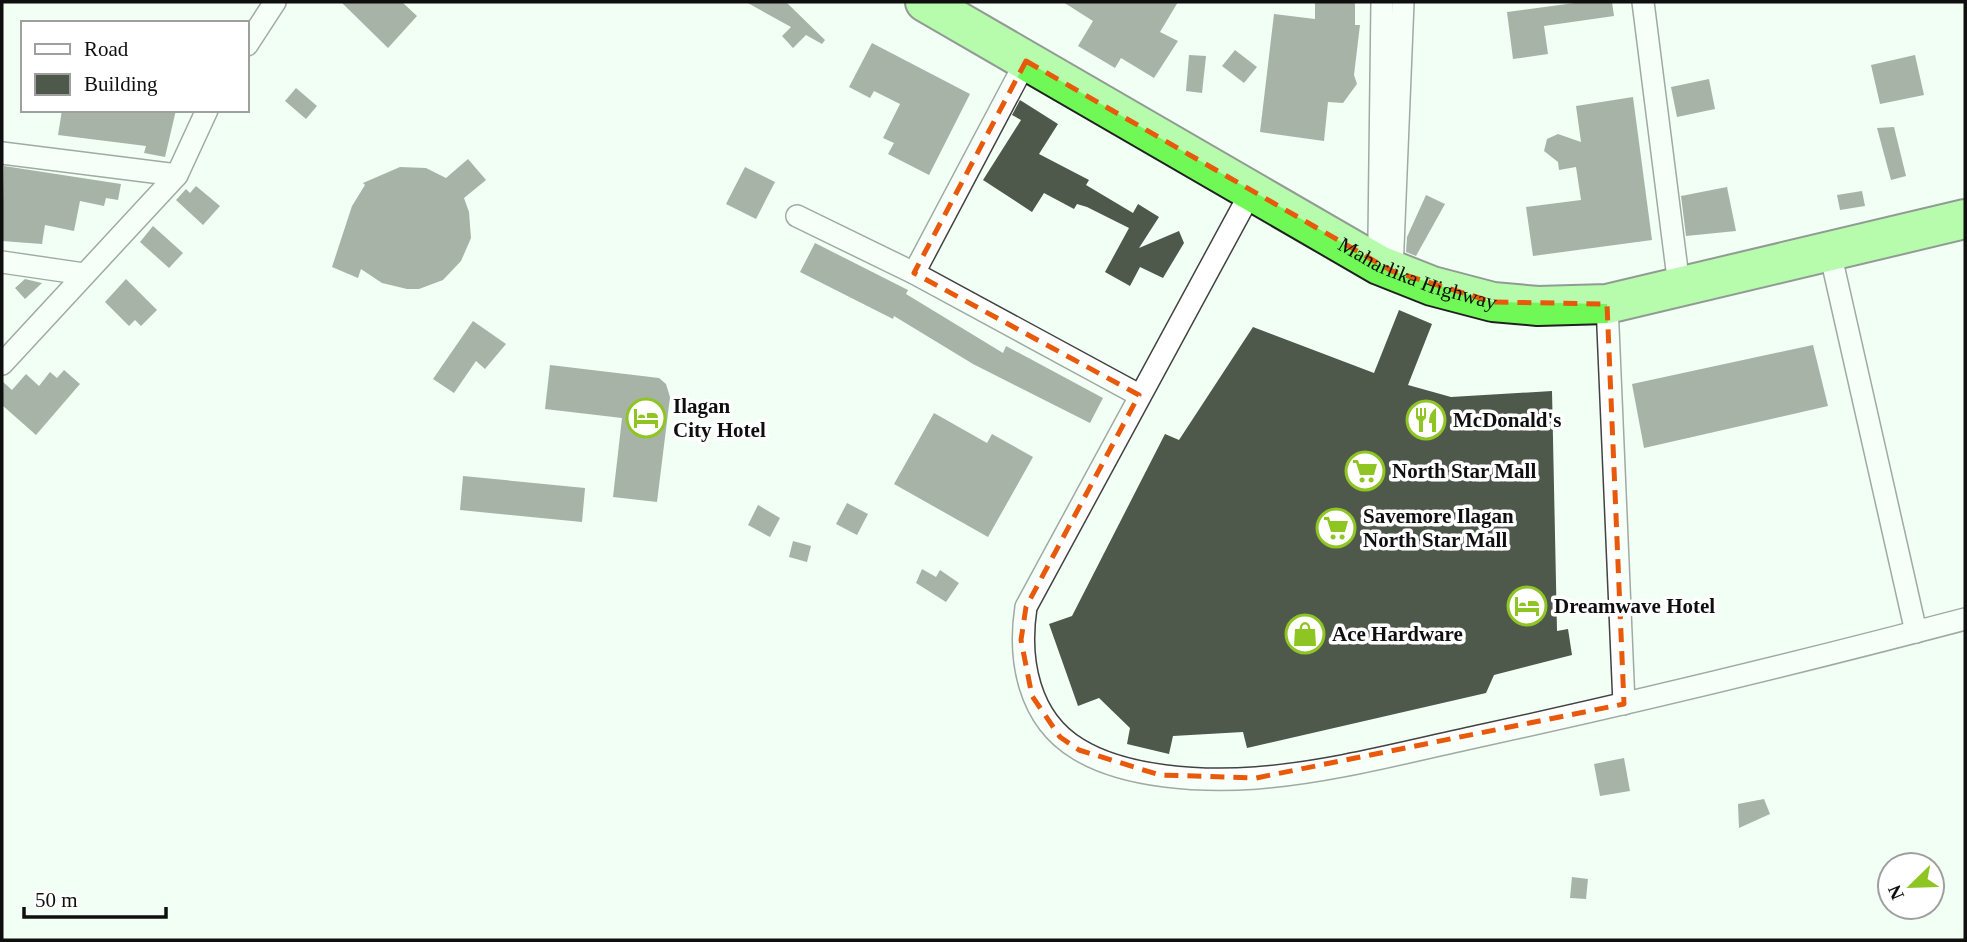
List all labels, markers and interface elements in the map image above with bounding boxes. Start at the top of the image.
legend [21,21,248,112]
text: Road [84,37,129,61]
text: Building [84,72,158,96]
street label: Maharlika Highway [1334,232,1500,315]
place label: Ilagan City Hotel [673,394,766,442]
hotel icon: Ilagan City Hotel [625,397,667,439]
restaurant icon: McDonald's [1405,399,1447,441]
place label: McDonald's [1453,408,1562,432]
supermarket icon: North Star Mall [1344,450,1386,492]
place label: North Star Mall [1392,459,1536,483]
place label: Savemore Ilagan North Star Mall [1363,504,1514,552]
supermarket icon: Savemore Ilagan North Star Mall [1315,507,1357,549]
hotel icon: Dreamwave Hotel [1506,585,1548,627]
place label: Dreamwave Hotel [1554,594,1715,618]
shop icon: Ace Hardware [1284,613,1326,655]
place label: Ace Hardware [1332,622,1463,646]
north arrow [1876,851,1946,921]
scale bar [24,876,166,920]
text: N [1883,882,1908,903]
text: 50 m [35,888,78,912]

